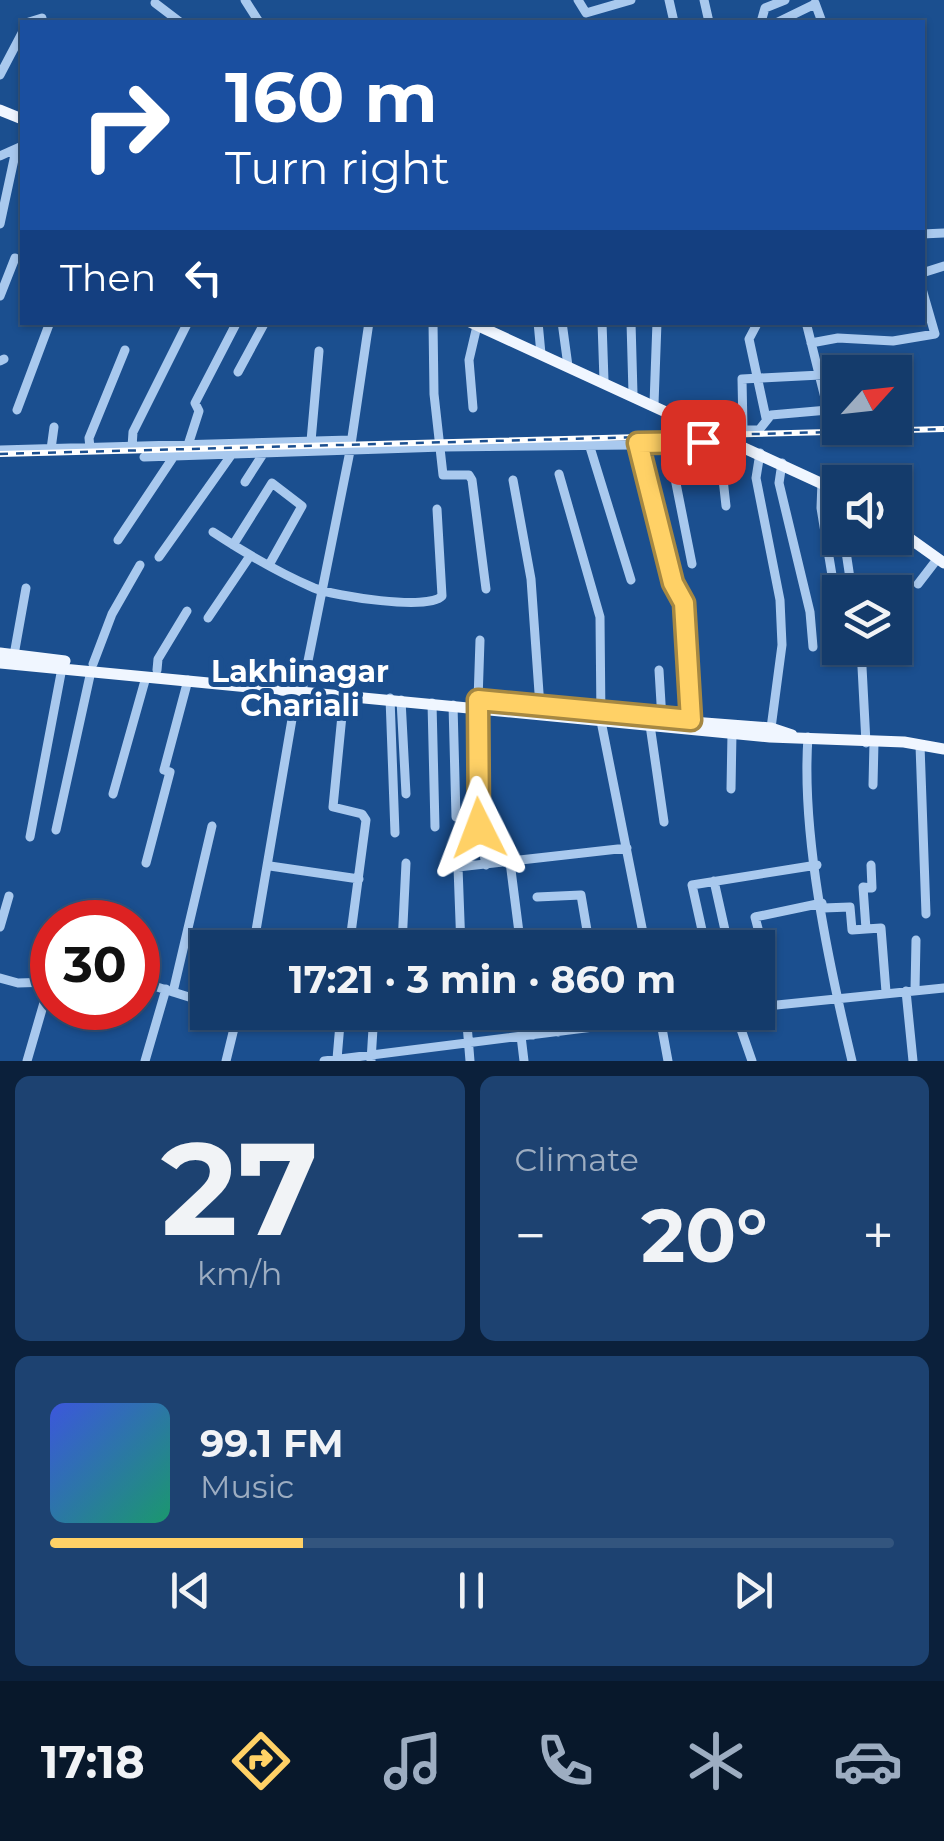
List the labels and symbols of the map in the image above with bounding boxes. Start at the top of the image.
north arrow [822,355,912,445]
pin [661,400,746,485]
district label: Lakhinagar Chariali [211,653,389,724]
position arrow [427,776,531,880]
speed limit sign: 30 [30,900,160,1030]

